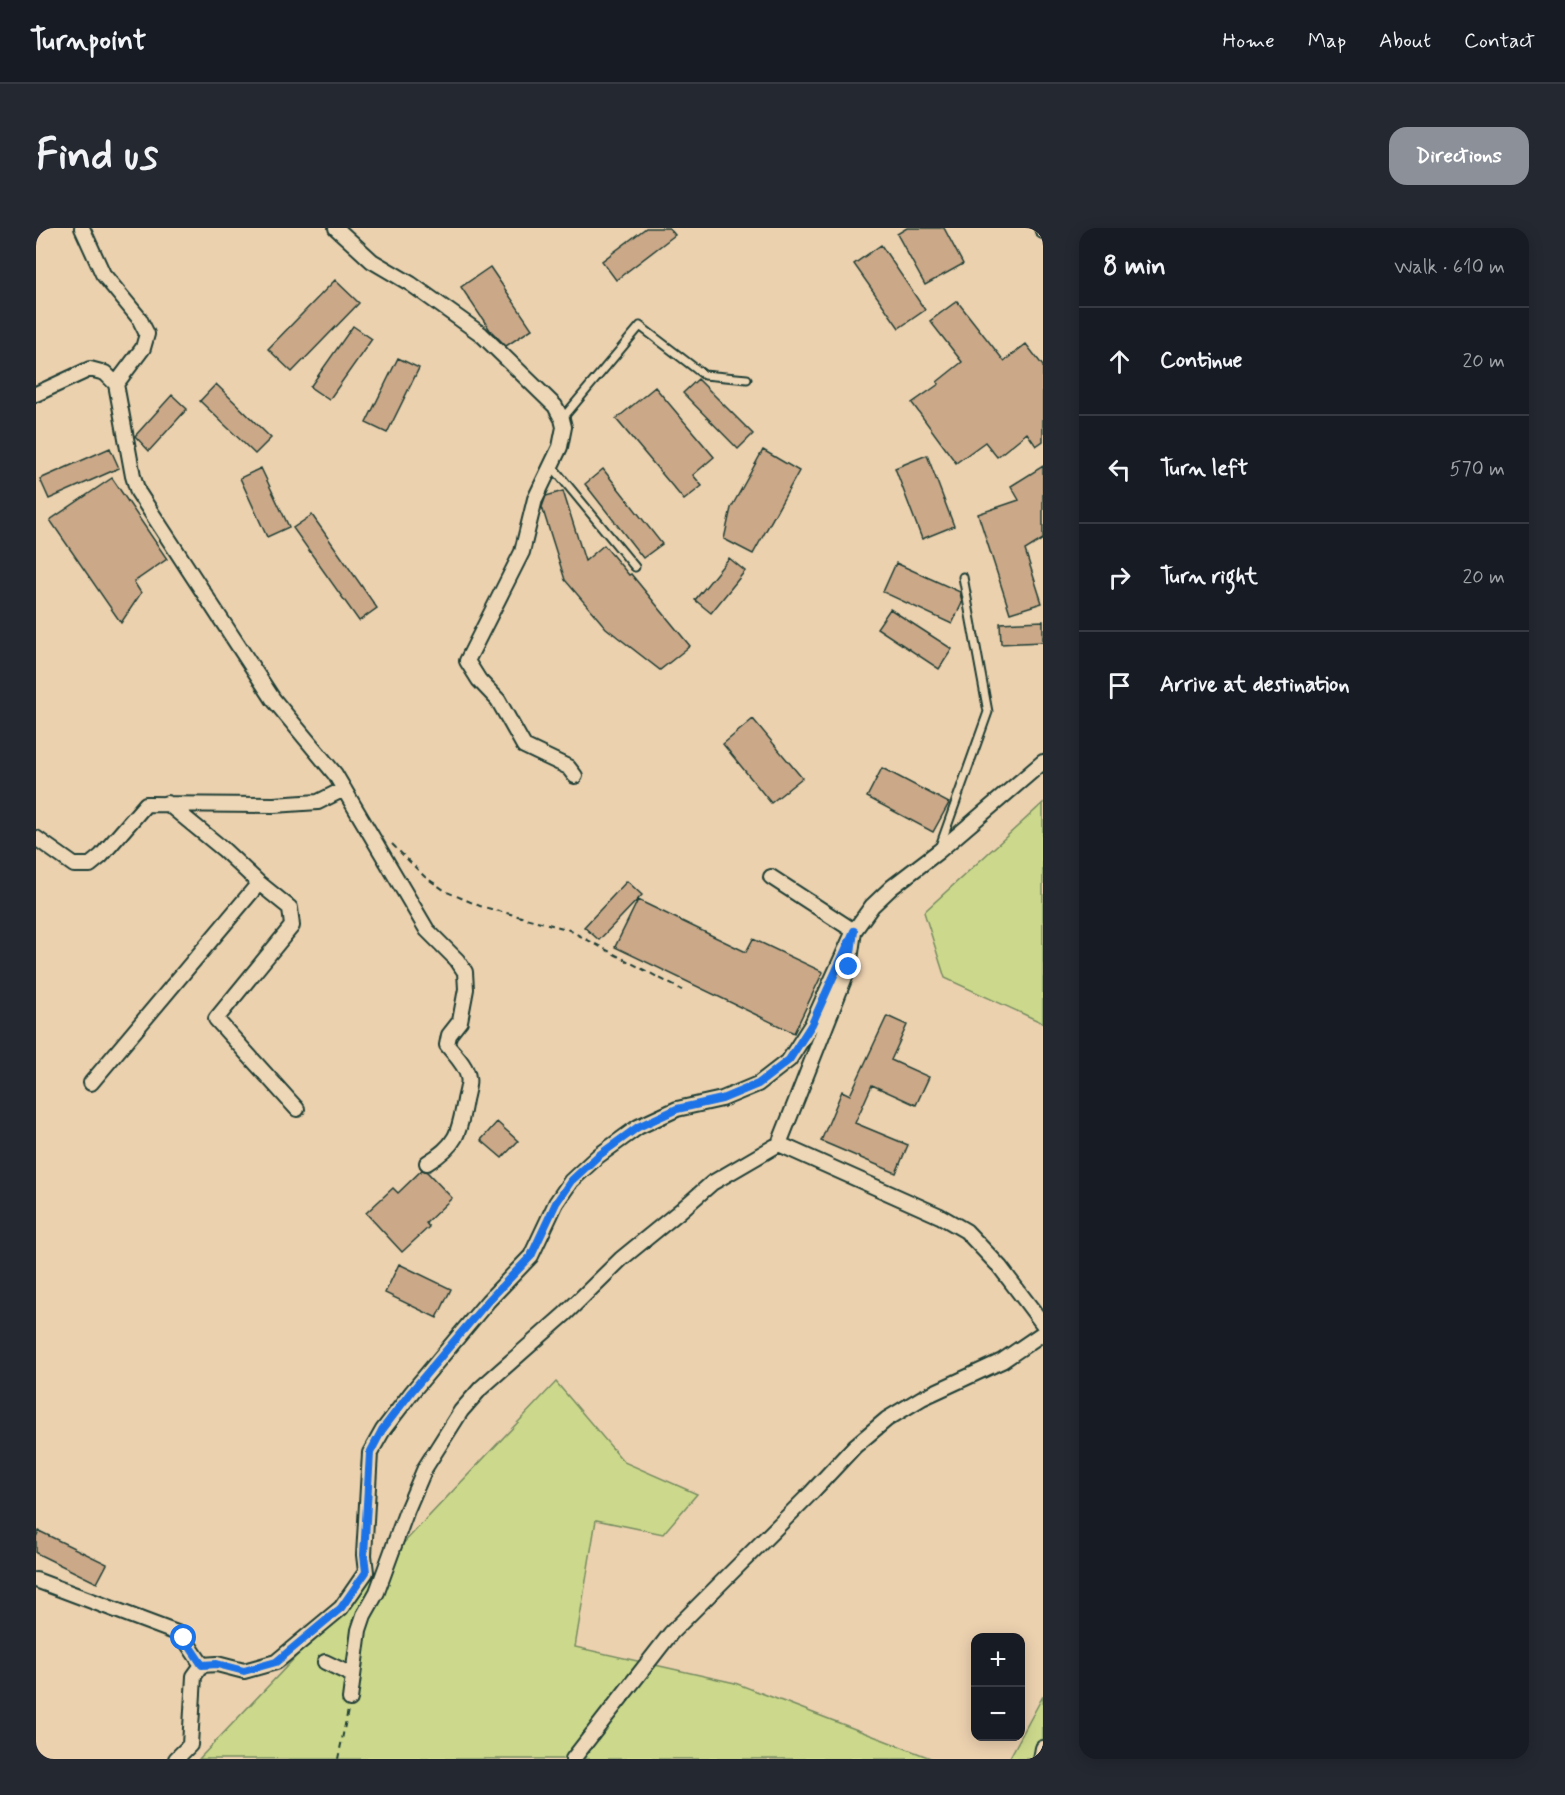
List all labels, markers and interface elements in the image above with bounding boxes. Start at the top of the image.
text: Turnpoint [30,23,146,60]
text: Home [1223,27,1275,55]
text: Map [1308,27,1346,55]
text: About [1379,27,1431,55]
text: Contact [1464,27,1535,55]
button: Directions [1389,127,1529,185]
text: Find us [36,129,158,184]
text: 8 min [1103,250,1166,284]
text: Walk · 610 m [1394,254,1505,281]
icon: ahead [1103,345,1136,378]
text: Continue [1160,347,1242,375]
text: 20 m [1462,348,1505,375]
icon: left [1103,453,1136,486]
text: Turn left [1160,455,1248,483]
text: 570 m [1450,456,1505,483]
icon: right [1103,561,1136,594]
text: Turn right [1160,563,1258,591]
text: 20 m [1462,564,1505,591]
icon: arrive [1103,669,1136,702]
text: Arrive at destination [1160,671,1350,699]
route end [835,953,861,979]
route start [170,1624,196,1650]
map controls [971,1633,1025,1741]
button: + [971,1633,1025,1687]
button: − [971,1687,1025,1741]

